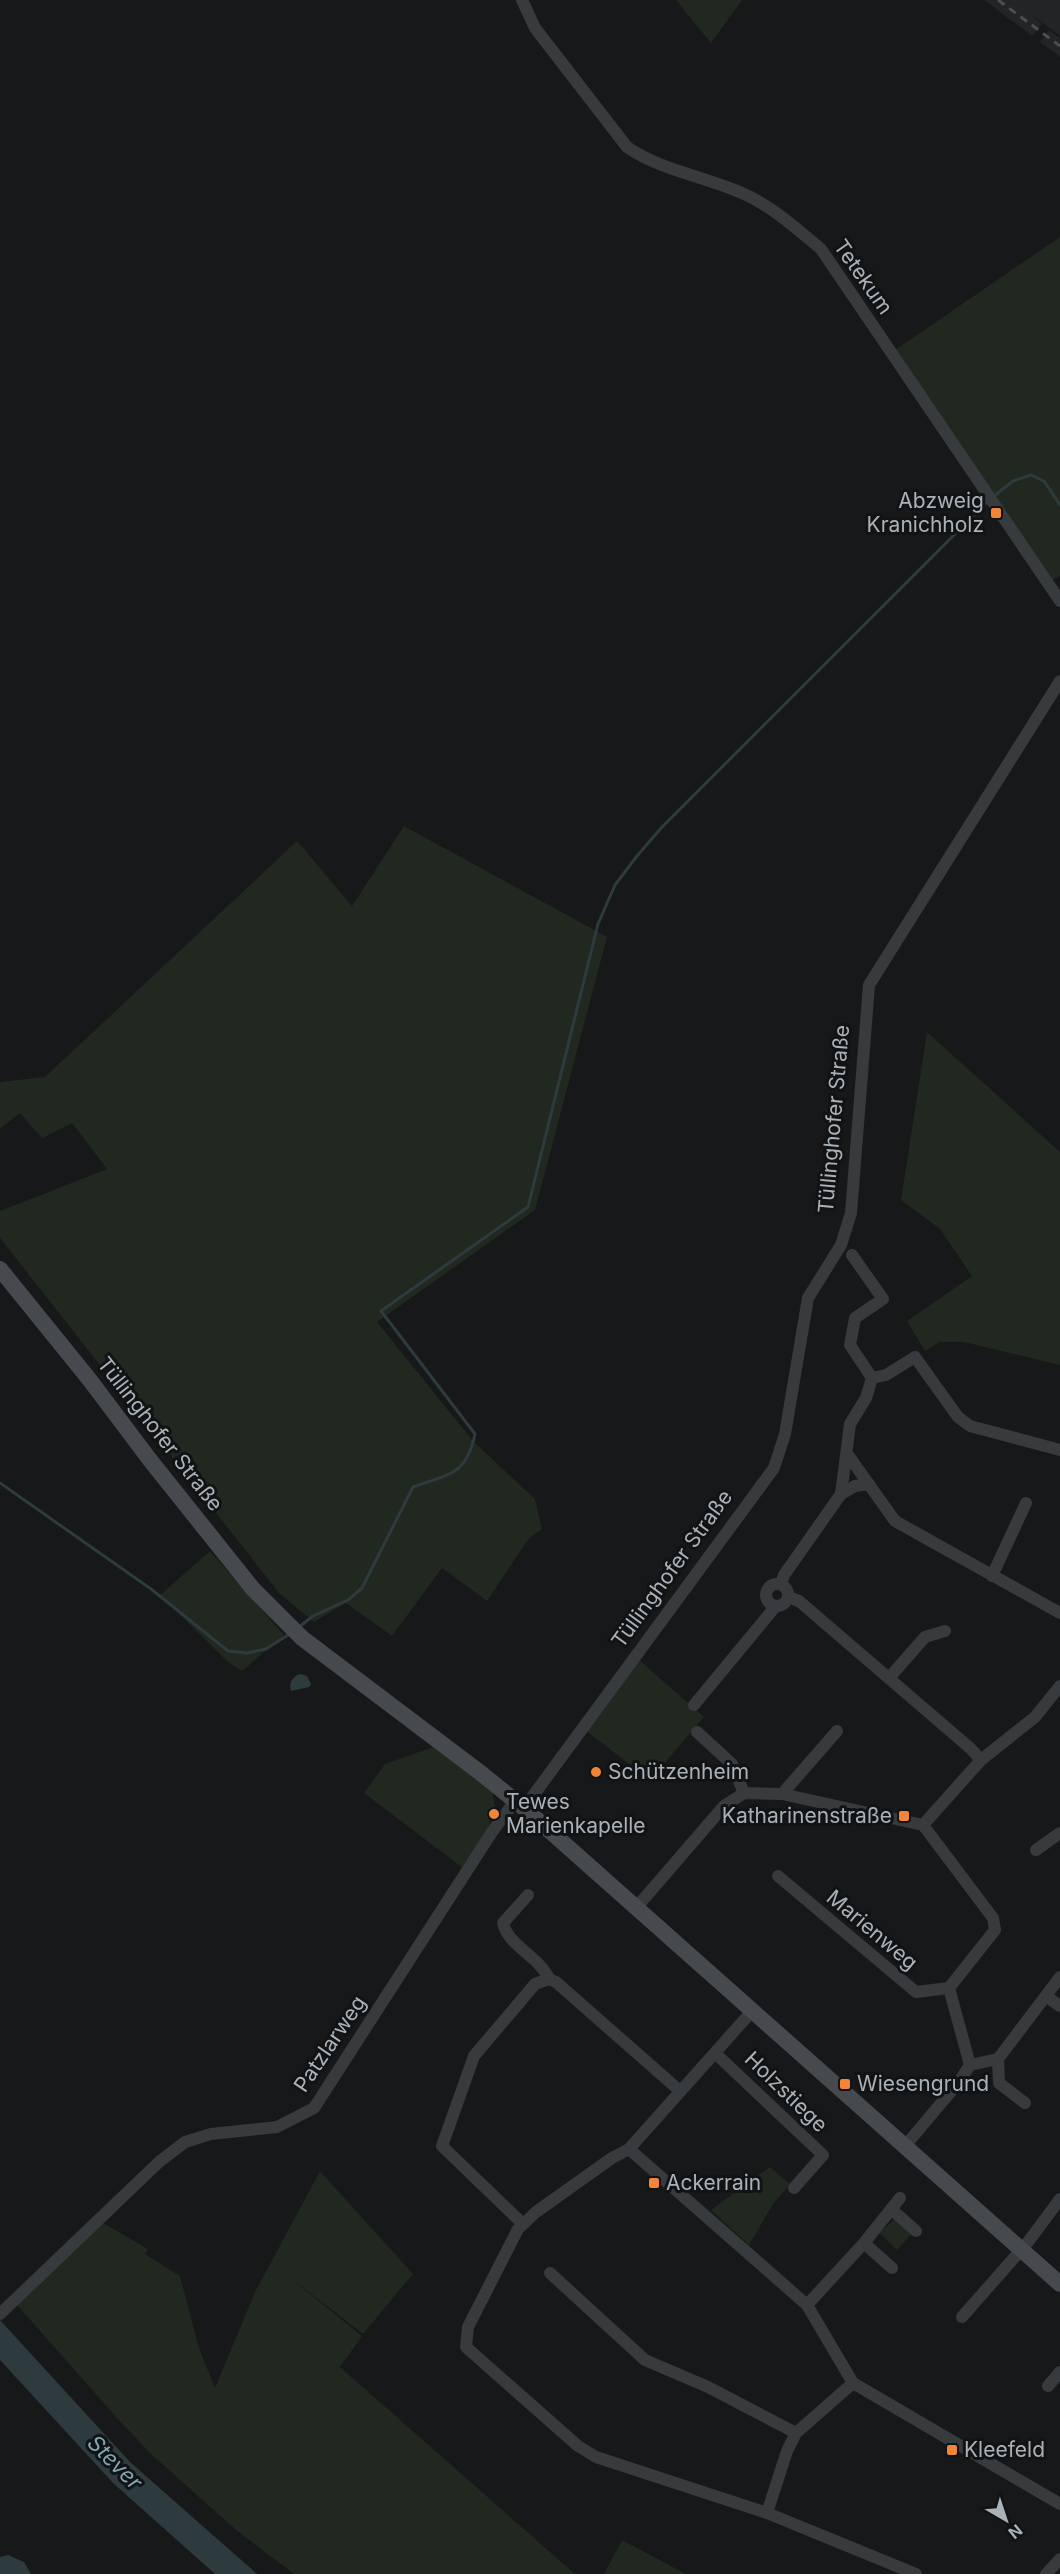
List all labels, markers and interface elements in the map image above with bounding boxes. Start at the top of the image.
street label: Tetekum [829,235,898,319]
place label: Abzweig Kranichholz [867,488,984,537]
marker: Abzweig Kranichholz [989,506,1003,520]
street label: Tüllinghofer Straße [813,1024,854,1214]
street label: Tüllinghofer Straße [92,1352,228,1516]
street label: Tüllinghofer Straße [606,1485,737,1652]
place label: Schützenheim [608,1759,749,1784]
marker: Schützenheim [589,1765,603,1779]
place label: Tewes Marienkapelle [506,1789,646,1838]
place label: Katharinenstraße [722,1803,892,1828]
marker: Tewes Marienkapelle [487,1807,501,1821]
marker: Katharinenstraße [897,1809,911,1823]
street label: Marienweg [822,1884,923,1975]
street label: Patzlarweg [288,1991,371,2097]
street label: Holzstiege [740,2046,833,2137]
place label: Wiesengrund [857,2071,989,2096]
marker: Wiesengrund [838,2077,852,2091]
place label: Ackerrain [666,2170,761,2195]
marker: Ackerrain [647,2176,661,2190]
water label: Stever [82,2429,148,2495]
place label: Kleefeld [964,2437,1045,2462]
marker: Kleefeld [945,2443,959,2457]
north arrow [976,2490,1036,2550]
text: N [1004,2520,1026,2543]

